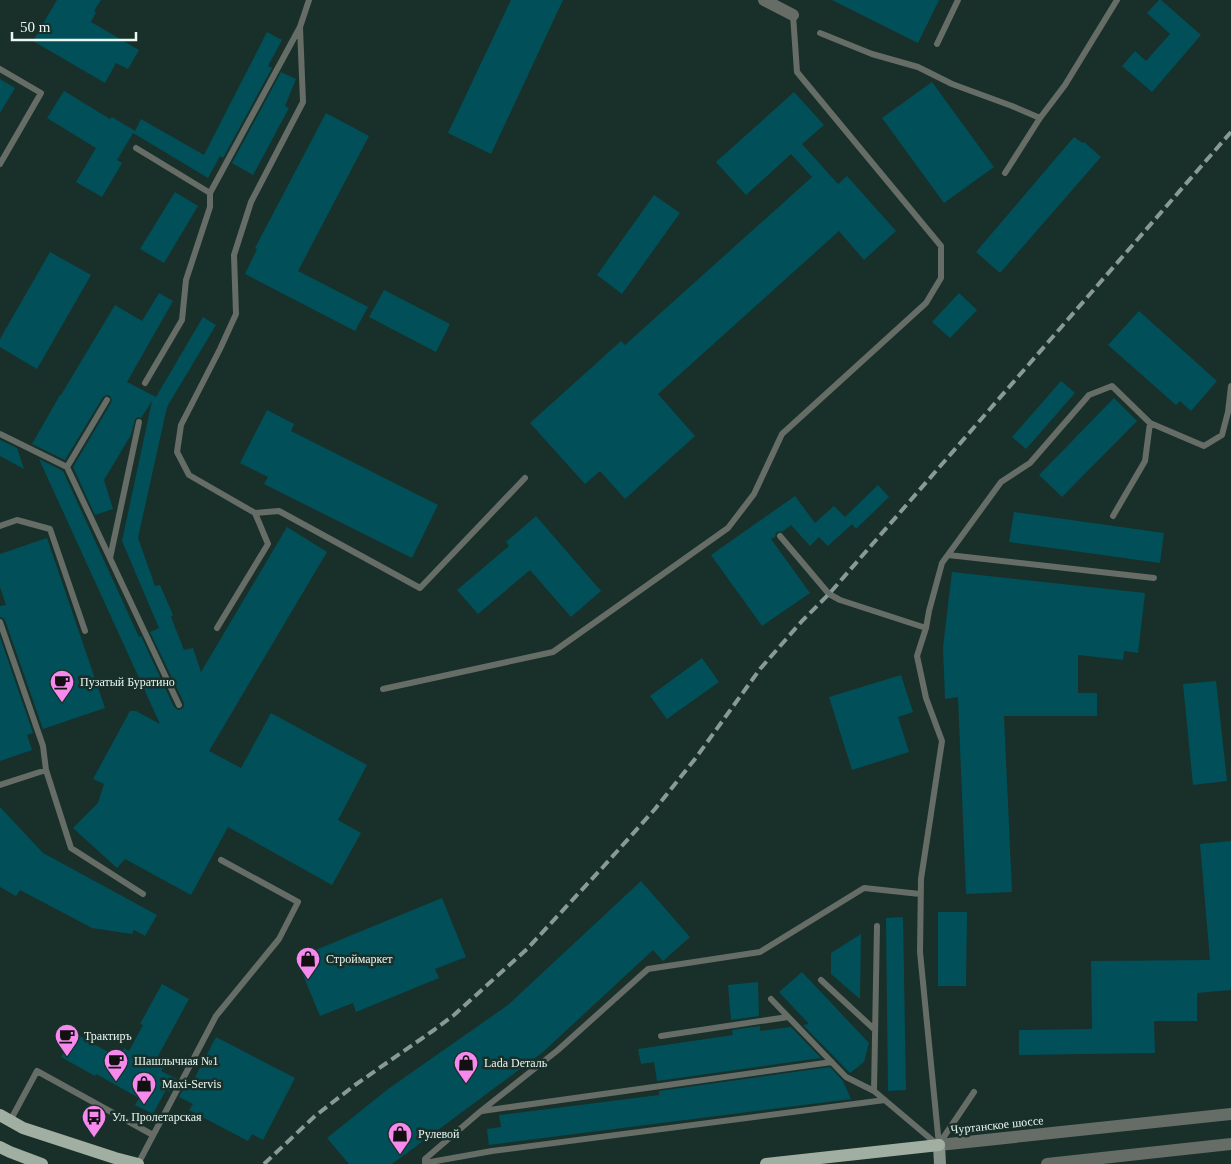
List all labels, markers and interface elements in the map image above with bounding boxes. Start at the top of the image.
scale bar [12,10,136,42]
text: 50 m [20,19,51,35]
cafe icon: Пузатый Буратино [49,669,75,703]
place label: Пузатый Буратино [80,675,175,689]
shop icon: Строймаркет [295,946,321,980]
place label: Строймаркет [326,952,393,966]
cafe icon: Трактиръ [54,1023,80,1057]
place label: Трактиръ [84,1029,132,1043]
cafe icon: Шашлычная №1 [103,1048,129,1082]
shop icon: Lada Dеталь [453,1050,479,1084]
place label: Шашлычная №1 [134,1054,218,1068]
place label: Lada Dеталь [484,1056,548,1070]
shop icon: Maxi-Servis [131,1071,157,1105]
place label: Maxi-Servis [162,1077,222,1091]
bus stop icon: Ул. Пролетарская [81,1104,107,1138]
place label: Ул. Пролетарская [112,1110,202,1124]
street label: Чуртанское шоссе [950,1113,1044,1137]
shop icon: Рулевой [387,1121,413,1155]
place label: Рулевой [418,1127,460,1141]

